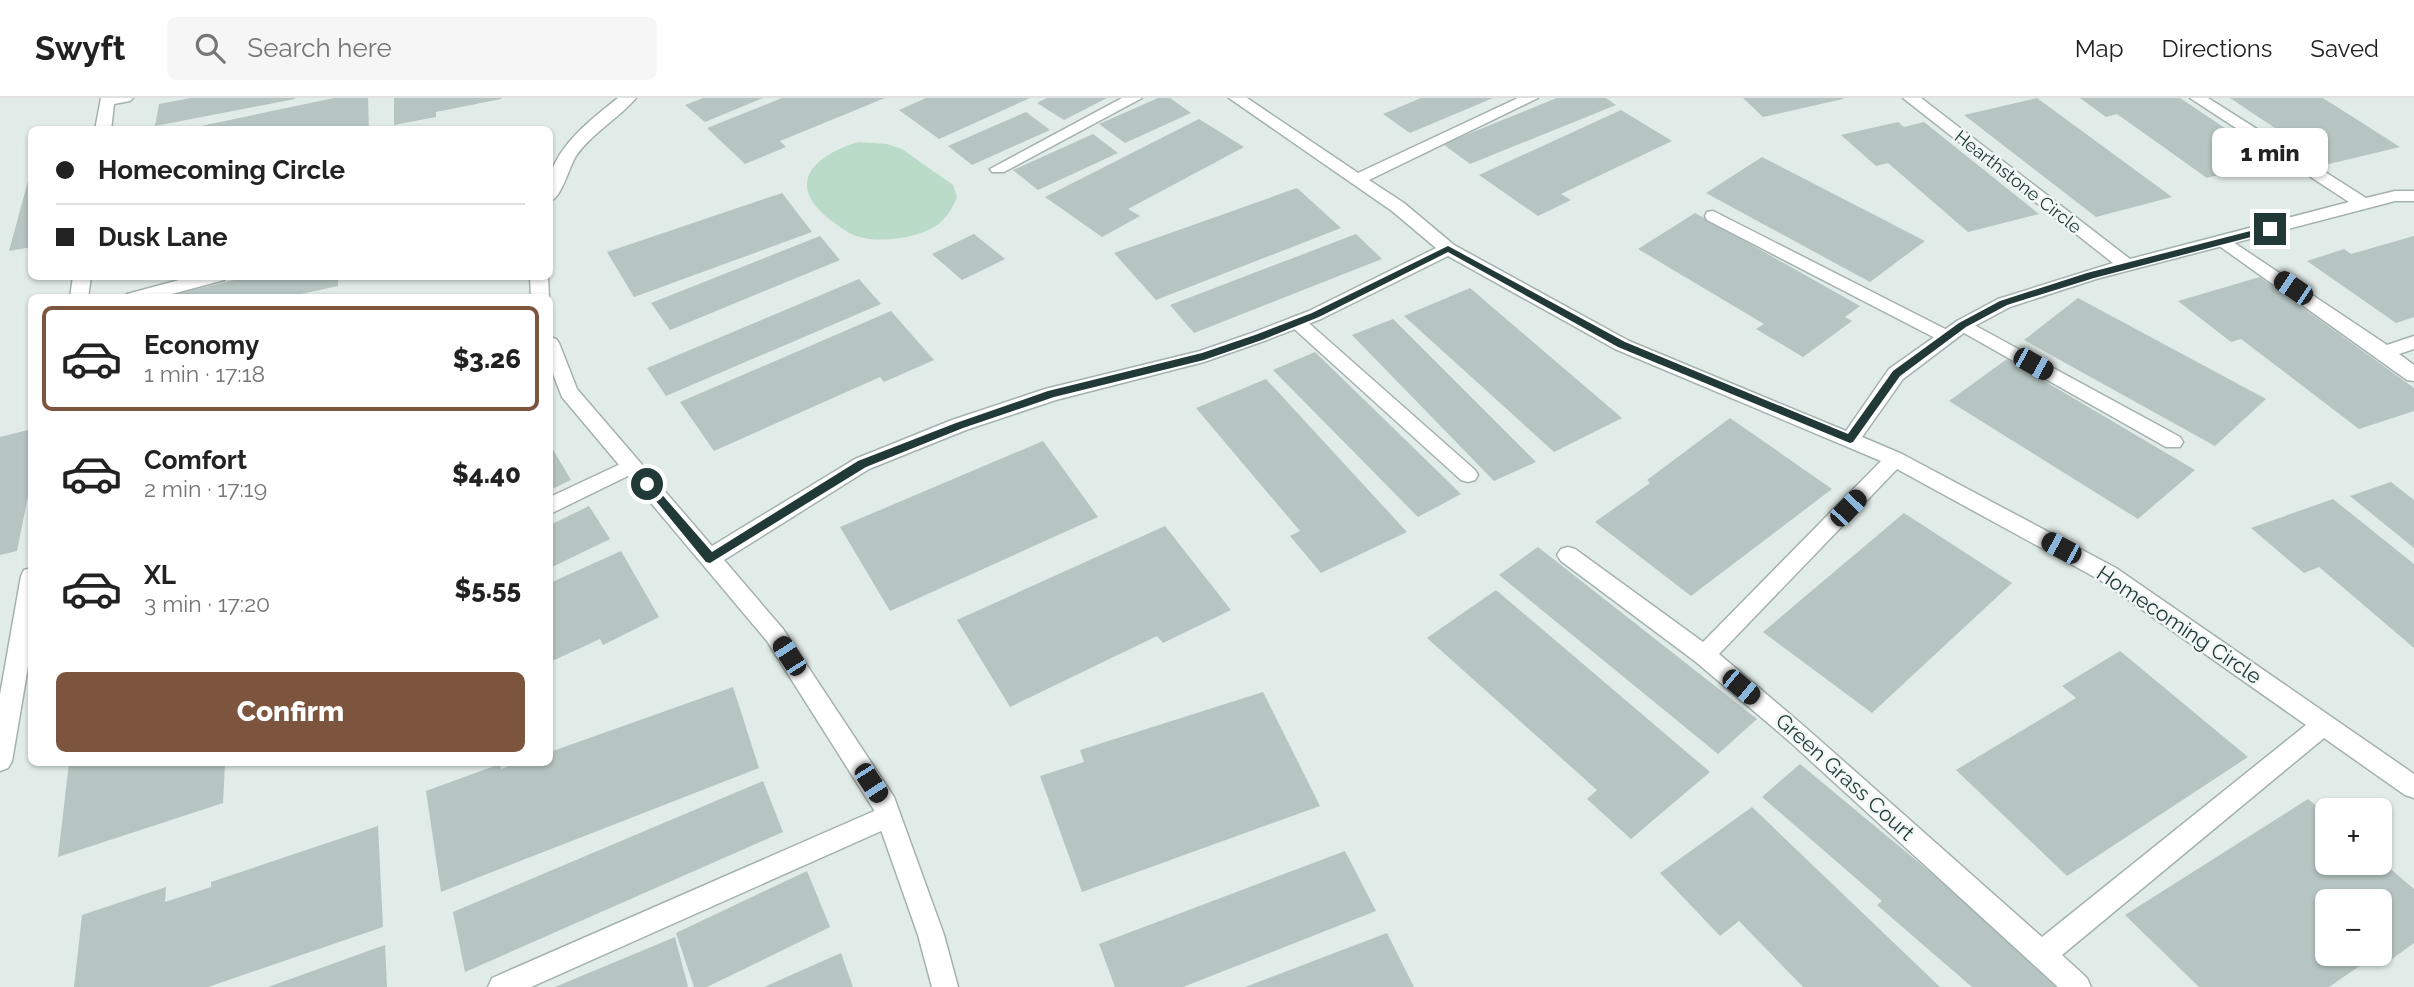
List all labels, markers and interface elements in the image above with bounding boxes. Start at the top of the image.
search box [167,17,657,80]
text: Swyft [35,29,125,68]
icon: search [191,29,229,67]
text: Search here [247,33,392,63]
text: Map [2075,34,2124,63]
text: Directions [2162,34,2272,63]
text: Saved [2310,34,2379,63]
street label: Hearthstone Circle [1951,126,2086,238]
callout: 1 min [2212,128,2328,176]
text: 1 min [2240,139,2300,166]
text: Homecoming Circle [98,155,345,185]
route end [2254,213,2286,245]
text: Dusk Lane [98,222,228,252]
car [2270,268,2317,308]
icon: car [60,327,123,390]
text: Economy [144,330,259,360]
text: $3.26 [453,344,521,374]
car [2010,345,2057,383]
text: 1 min · 17:18 [144,360,265,387]
icon: car [60,442,123,505]
text: Comfort [144,445,247,475]
text: $4.40 [452,459,521,489]
route start [631,468,663,500]
text: 2 min · 17:19 [144,475,267,502]
car [1826,486,1871,530]
car [2038,529,2085,567]
icon: car [60,557,123,620]
text: XL [144,560,176,590]
street label: Homecoming Circle [2092,560,2266,689]
text: $5.55 [455,574,521,604]
text: 3 min · 17:20 [144,590,270,617]
car [769,633,810,679]
car [1719,665,1764,709]
button: Confirm [56,672,525,752]
street label: Green Grass Court [1771,708,1920,845]
car [851,760,892,806]
map controls [2315,798,2392,966]
button: + [2315,798,2392,875]
button: − [2315,889,2392,966]

